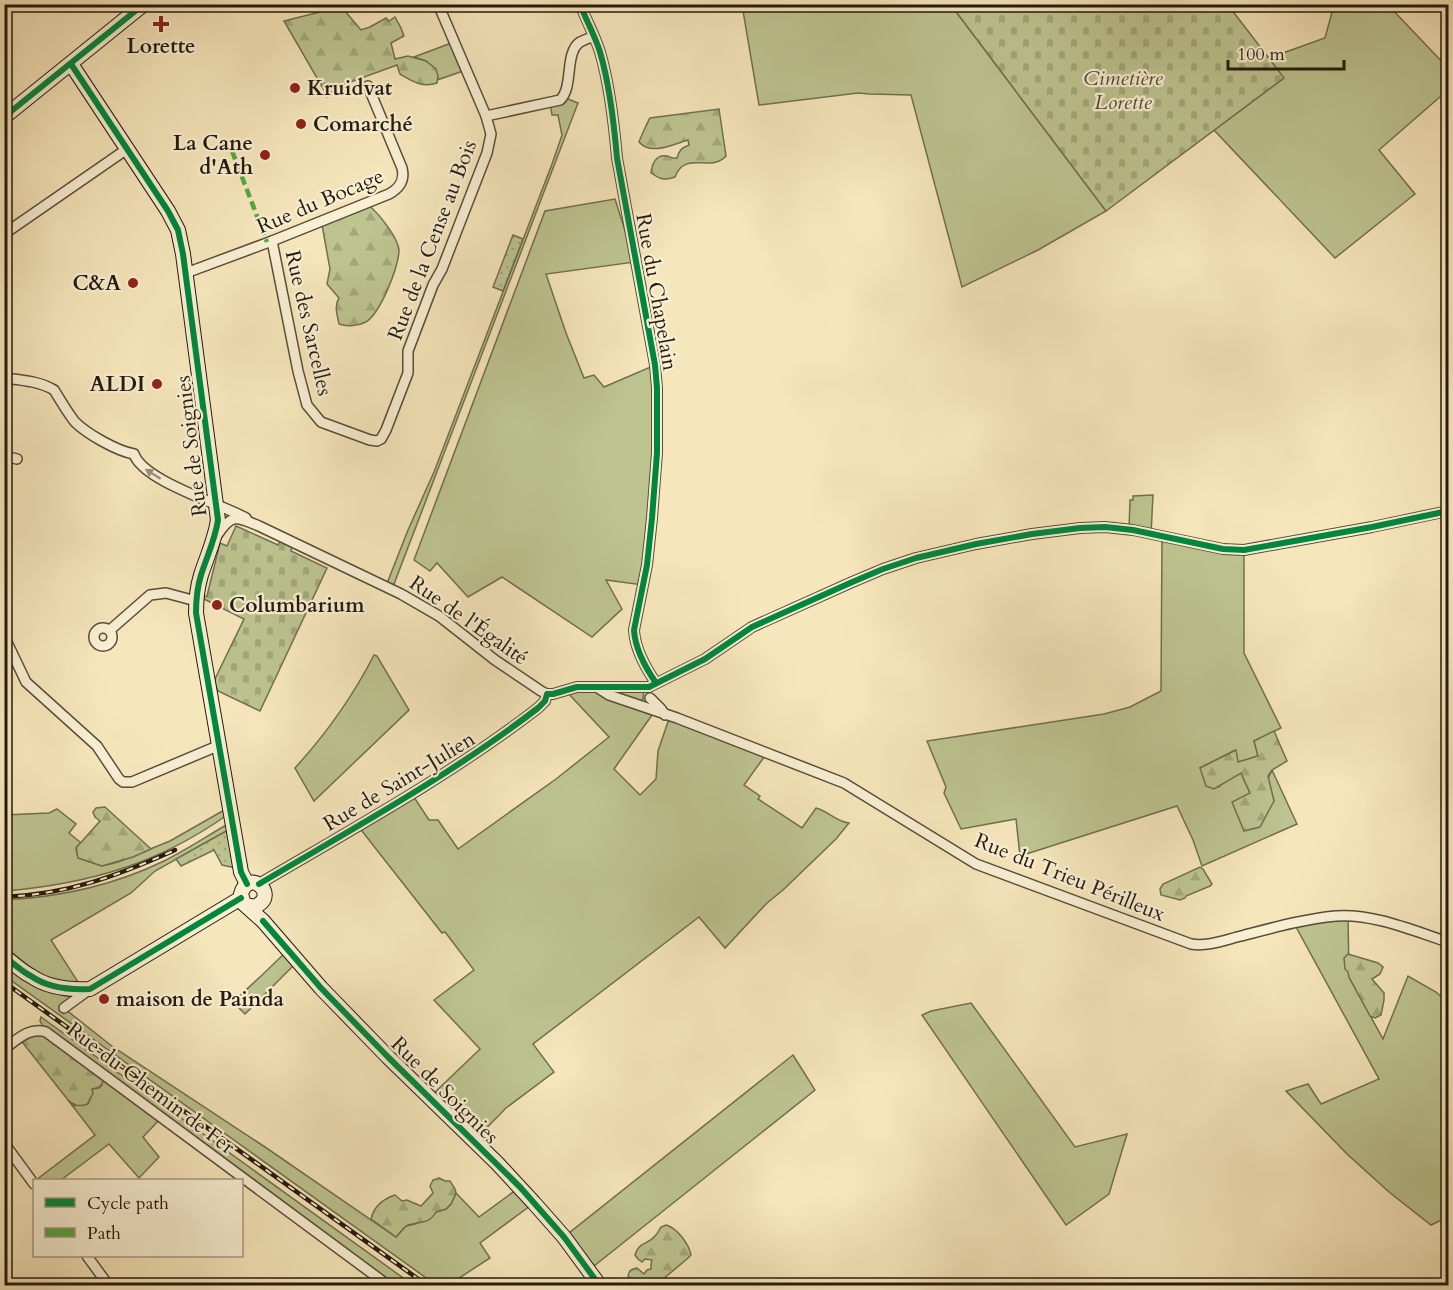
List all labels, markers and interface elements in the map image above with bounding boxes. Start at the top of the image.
marker: Lorette [154,17,168,31]
place label: Lorette [127,32,195,61]
scale bar [1228,33,1344,71]
text: 100 m [1237,42,1285,67]
park label: Cimetière Lorette [1083,64,1164,117]
place label: Kruidvat [307,74,393,103]
marker: Kruidvat [288,81,302,95]
place label: Comarché [313,110,413,139]
marker: Comarché [294,117,308,131]
place label: La Cane d'Ath [173,129,253,182]
street label: Rue de la Cense au Bois [381,136,484,344]
marker: La Cane d'Ath [258,148,272,162]
street label: Rue du Bocage [252,162,388,241]
street label: Rue du Chapelain [628,211,685,373]
street label: Rue des Sarcelles [278,248,339,399]
place label: C&A [73,269,121,298]
marker: C&A [126,276,140,290]
place label: ALDI [90,370,145,399]
street label: Rue de Soignies [168,374,215,518]
marker: ALDI [150,377,164,391]
one-way arrow [145,468,161,479]
street label: Rue de l'Égalité [403,569,534,672]
place label: Columbarium [229,591,365,620]
marker: Columbarium [210,598,224,612]
street label: Rue de Saint-Julien [318,725,481,838]
street label: Rue du Trieu Périlleux [970,826,1170,929]
place label: maison de Painda [116,985,284,1014]
marker: maison de Painda [97,992,111,1006]
street label: Rue du Chemin de Fer [61,1016,241,1161]
street label: Rue de Soignies [384,1030,505,1151]
legend [33,1179,243,1257]
text: Cycle path [87,1191,169,1216]
text: Path [87,1221,121,1246]

